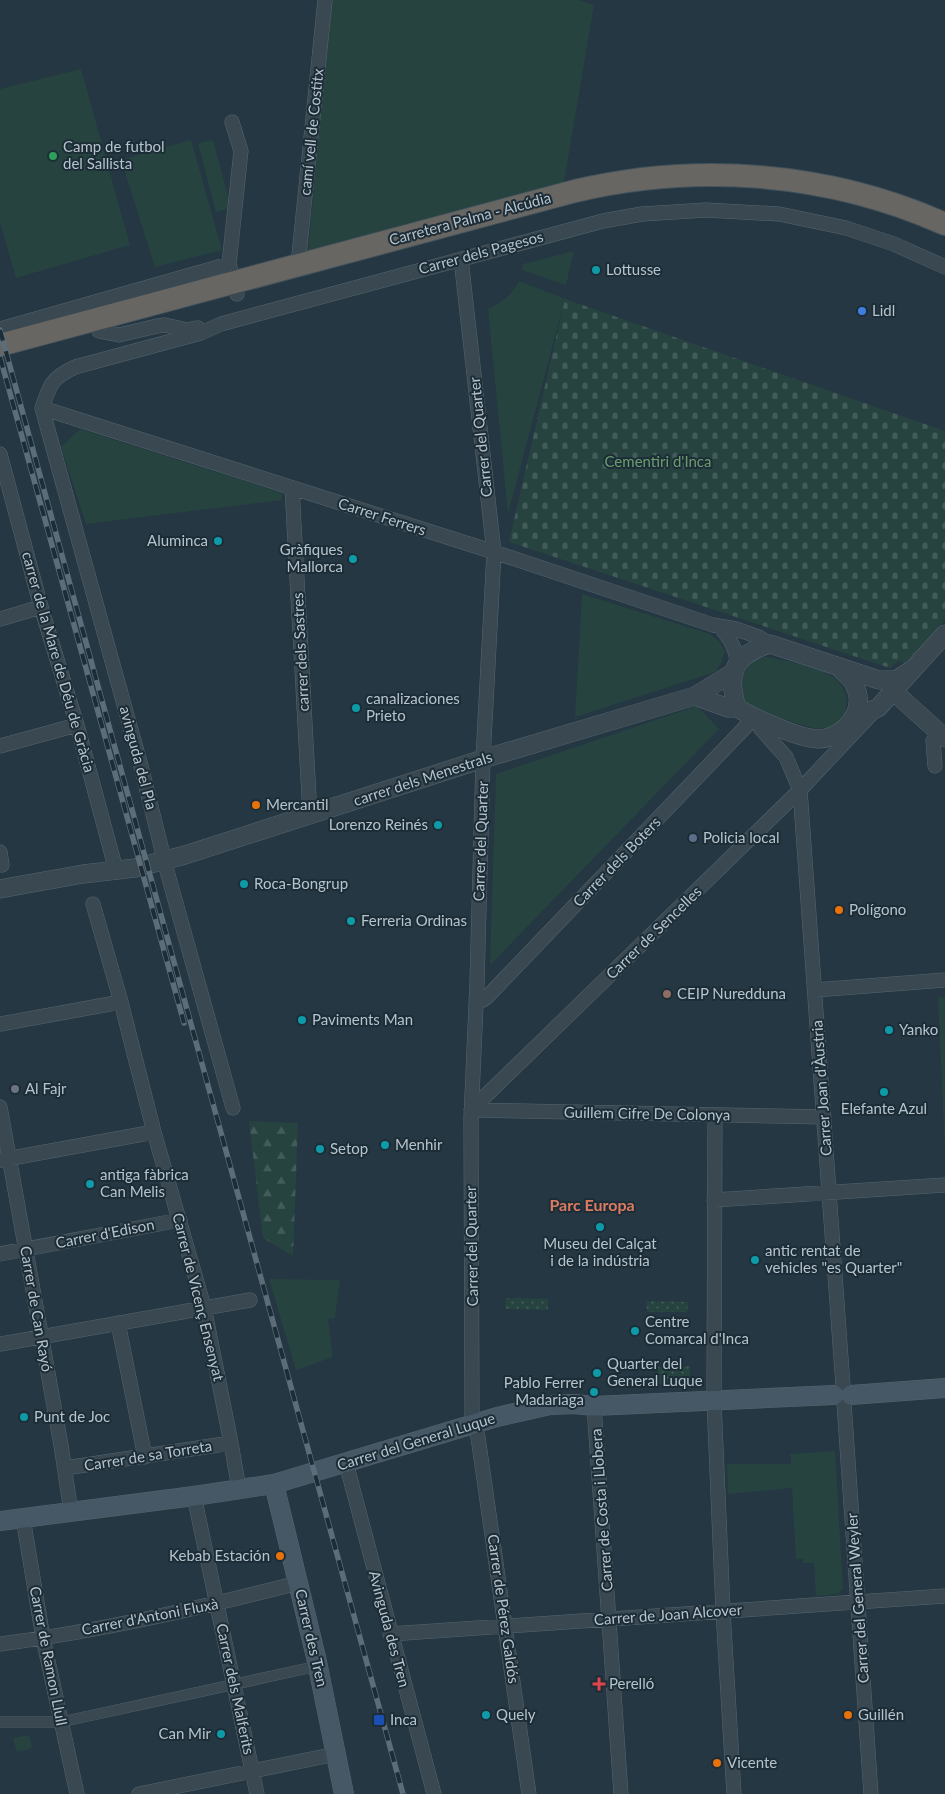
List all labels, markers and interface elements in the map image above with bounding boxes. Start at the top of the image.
street label: camí vell de Costitx [295,67,327,196]
place label: Camp de futbol del Sallista [63,137,165,172]
marker: Camp de futbol del Sallista [47,150,59,162]
street label: Carretera Palma - Alcúdia [387,188,553,248]
street label: Carrer dels Pagesos [416,227,545,277]
place label: Lottusse [606,260,661,278]
marker: Lottusse [590,264,602,276]
place label: Lidl [872,301,895,319]
marker: Lidl [856,305,868,317]
street label: Carrer del Quarter [465,376,495,498]
park label: Cementiri d'Inca [605,452,712,470]
street label: Carrer Ferrers [336,493,428,539]
place label: Aluminca [147,531,208,549]
marker: Aluminca [212,535,224,547]
place label: Gràfiques Mallorca [280,540,343,575]
street label: carrer de la Mare de Déu de Gràcia [19,549,99,774]
marker: Gràfiques Mallorca [347,553,359,565]
street label: carrer dels Sastres [288,592,312,712]
place label: canalizaciones Prieto [366,689,460,724]
marker: canalizaciones Prieto [350,702,362,714]
street label: avinguda del Pla [116,704,161,812]
street label: carrer dels Menestrals [351,747,494,809]
street label: Carrer del Quarter [469,780,491,902]
place label: Mercantil [266,795,328,813]
marker: Mercantil [250,799,262,811]
street label: Carrer dels Boters [569,812,664,910]
place label: Lorenzo Reinés [329,815,428,833]
marker: Lorenzo Reinés [432,819,444,831]
place label: Policia local [703,828,780,846]
marker: Policia local [687,832,699,844]
place label: Roca-Bongrup [254,874,348,892]
marker: Roca-Bongrup [238,878,250,890]
street label: Carrer de Sencelles [602,882,705,983]
place label: Polígono [849,900,906,918]
marker: Polígono [833,904,845,916]
place label: Ferreria Ordinas [361,911,467,929]
marker: Ferreria Ordinas [345,915,357,927]
place label: CEIP Nuredduna [677,984,786,1002]
marker: CEIP Nuredduna [661,988,673,1000]
place label: Paviments Man [312,1010,413,1028]
marker: Paviments Man [296,1014,308,1026]
street label: Carrer Joan d'Àustria [807,1020,835,1157]
place label: Yanko [899,1020,938,1038]
marker: Yanko [883,1024,895,1036]
place label: Al Fajr [25,1079,67,1097]
marker: Al Fajr [9,1083,21,1095]
marker: Elefante Azul [878,1086,890,1098]
place label: Elefante Azul [841,1099,927,1117]
street label: Guillem Cifre De Colonya [564,1103,730,1123]
place label: Menhir [395,1135,443,1153]
place label: Setop [330,1139,368,1157]
marker: Menhir [379,1139,391,1151]
marker: Setop [314,1143,326,1155]
place label: antiga fàbrica Can Melis [100,1165,189,1200]
marker: antiga fàbrica Can Melis [84,1178,96,1190]
street label: Carrer del Quarter [461,1185,481,1306]
district label: Parc Europa [549,1195,635,1214]
street label: Carrer de Vicenç Ensenyat [169,1211,229,1383]
street label: Carrer d'Edison [54,1215,156,1251]
marker: Museu del Calçat i de la indústria [594,1221,606,1233]
place label: Museu del Calçat i de la indústria [543,1234,657,1269]
place label: antic rentat de vehicles "es Quarter" [765,1241,902,1276]
street label: Carrer de Can Rayó [17,1245,57,1373]
marker: antic rentat de vehicles "es Quarter" [749,1254,761,1266]
place label: Centre Comarcal d'Inca [645,1312,749,1347]
marker: Centre Comarcal d'Inca [629,1325,641,1337]
place label: Quarter del General Luque [607,1354,703,1389]
marker: Quarter del General Luque [591,1367,603,1379]
place label: Pablo Ferrer Madariaga [504,1373,585,1408]
marker: Pablo Ferrer Madariaga [588,1386,600,1398]
place label: Punt de Joc [34,1407,110,1425]
street label: Carrer del General Luque [335,1408,497,1474]
marker: Punt de Joc [18,1411,30,1423]
street label: Carrer de Costa i Llobera [586,1428,616,1592]
street label: Carrer de sa Torreta [83,1436,213,1474]
street label: Carrer del General Weyler [842,1512,872,1684]
street label: Carrer de Pérez Galdós [485,1533,523,1685]
place label: Kebab Estación [169,1546,270,1564]
marker: Kebab Estación [274,1550,286,1562]
street label: Avinguda des Tren [366,1568,414,1689]
street label: Carrer de Ramon Llull [27,1585,71,1727]
street label: Carrer des Tren [292,1587,332,1688]
street label: Carrer d'Antoni Fluxà [80,1594,220,1638]
street label: Carrer de Joan Alcover [593,1600,743,1628]
street label: Carrer dels Malferits [213,1622,259,1756]
place label: Perelló [609,1674,654,1692]
marker: Perelló [593,1678,605,1690]
place label: Quely [496,1705,536,1723]
place label: Guillén [858,1705,904,1723]
marker: Quely [480,1709,492,1721]
marker: Guillén [842,1709,854,1721]
place label: Inca [390,1710,417,1728]
marker: Inca [372,1713,386,1727]
place label: Can Mir [158,1724,212,1742]
marker: Can Mir [215,1728,227,1740]
place label: Vicente [727,1753,777,1771]
marker: Vicente [711,1757,723,1769]

